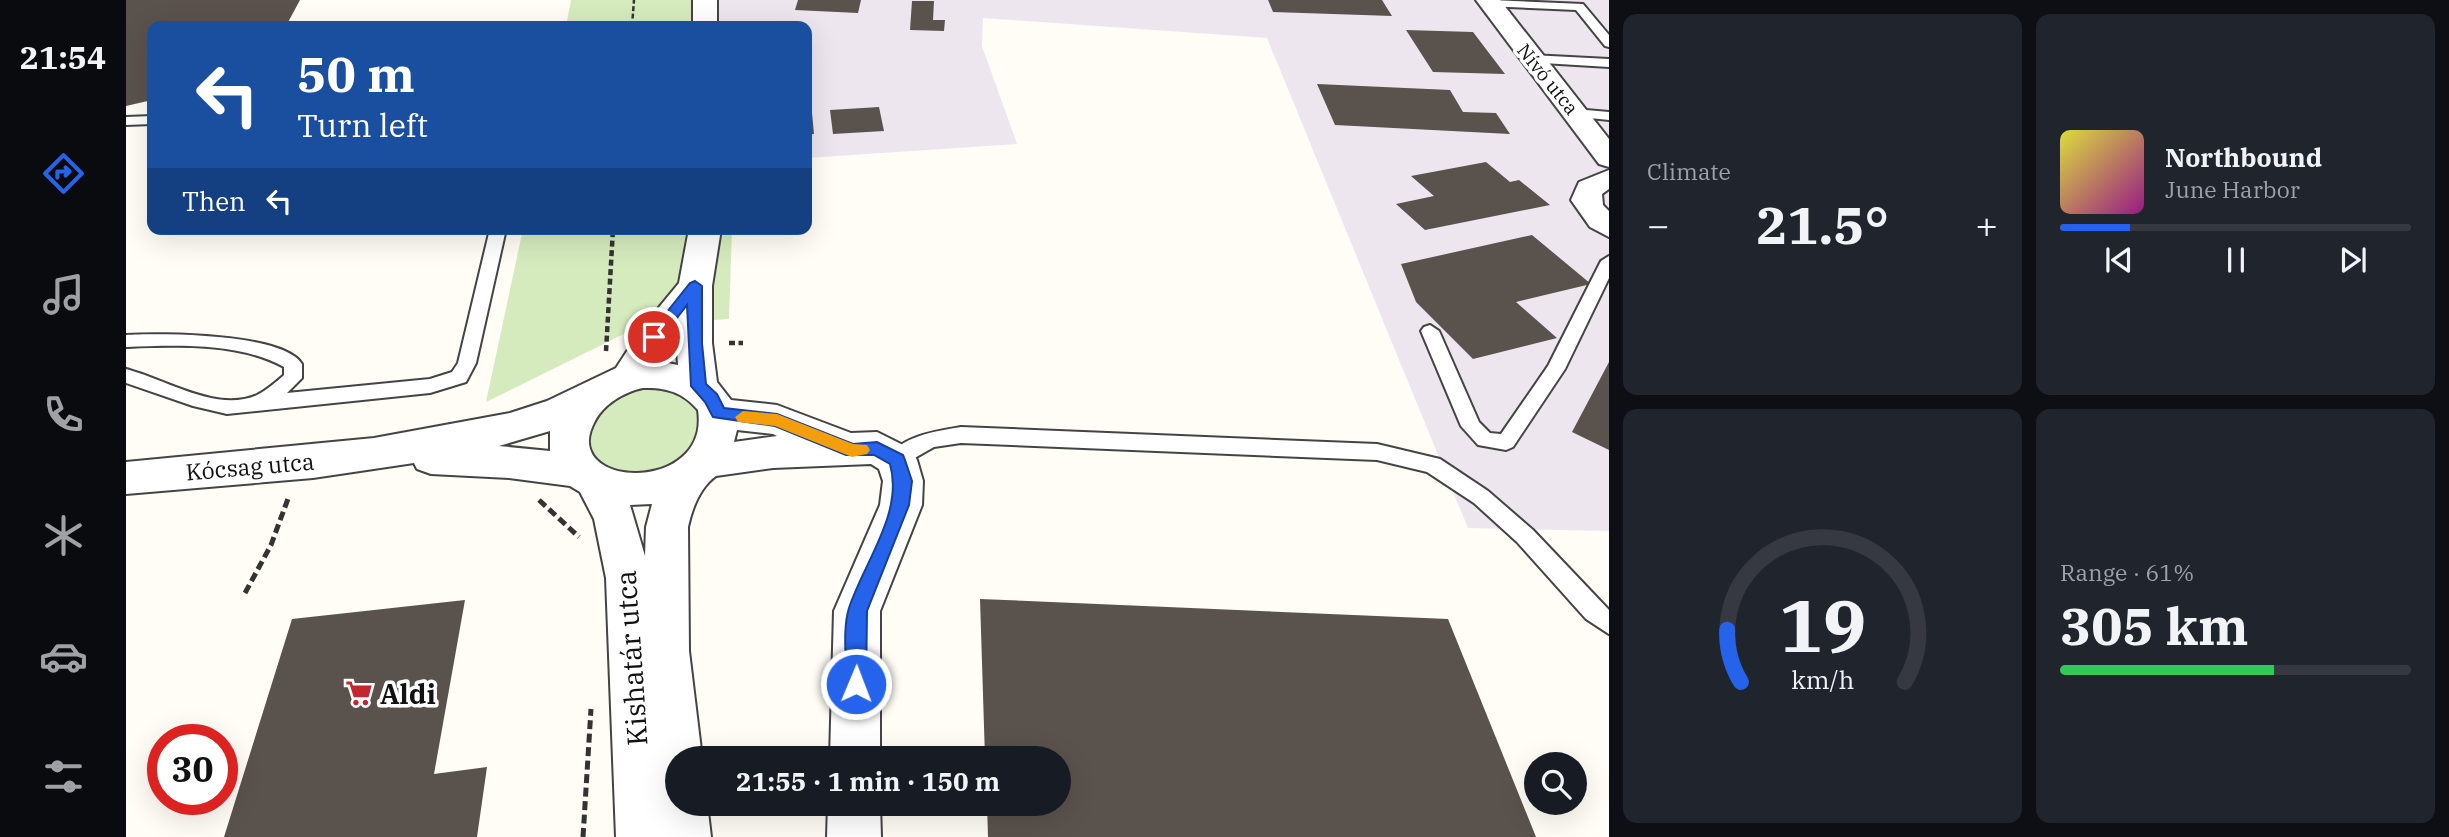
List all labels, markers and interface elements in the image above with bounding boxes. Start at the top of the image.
text: 21:54 [20,36,106,78]
street label: Nívó utca [1512,39,1584,119]
text: 50 m [297,42,415,105]
icon: left [182,49,273,140]
text: Turn left [297,104,428,146]
text: Northbound [2165,140,2322,174]
icon: directions [39,149,88,198]
text: Climate [1647,156,1731,186]
text: June Harbor [2165,174,2300,204]
icon: left [260,182,298,220]
text: Then [182,184,246,218]
text: 21.5° [1756,191,1889,258]
text: − [1647,200,1670,249]
text: + [1975,200,1998,249]
icon: previous [2100,241,2138,279]
icon: pause [2217,241,2255,279]
icon: next [2334,241,2372,279]
icon: music [39,270,88,319]
pin [624,307,684,367]
icon: arrive [635,318,673,356]
icon: phone [39,390,88,439]
street label: Kócsag utca [184,445,316,487]
icon: climate [39,511,88,560]
text: Range · 61% [2060,557,2194,587]
street label: Kishatár utca [606,569,656,747]
text: 19 [1779,577,1866,672]
text: 305 km [2060,592,2249,659]
icon: car [39,632,88,681]
position arrow [819,647,893,721]
text: km/h [1791,663,1854,696]
place label: Aldi [380,675,436,712]
supermarket icon: Aldi [344,678,374,708]
speed limit sign: 30 [147,724,238,815]
icon: filters [39,752,88,801]
map controls [1524,752,1587,815]
button: search [1524,752,1587,815]
text: 21:55 · 1 min · 150 m [736,764,1000,798]

